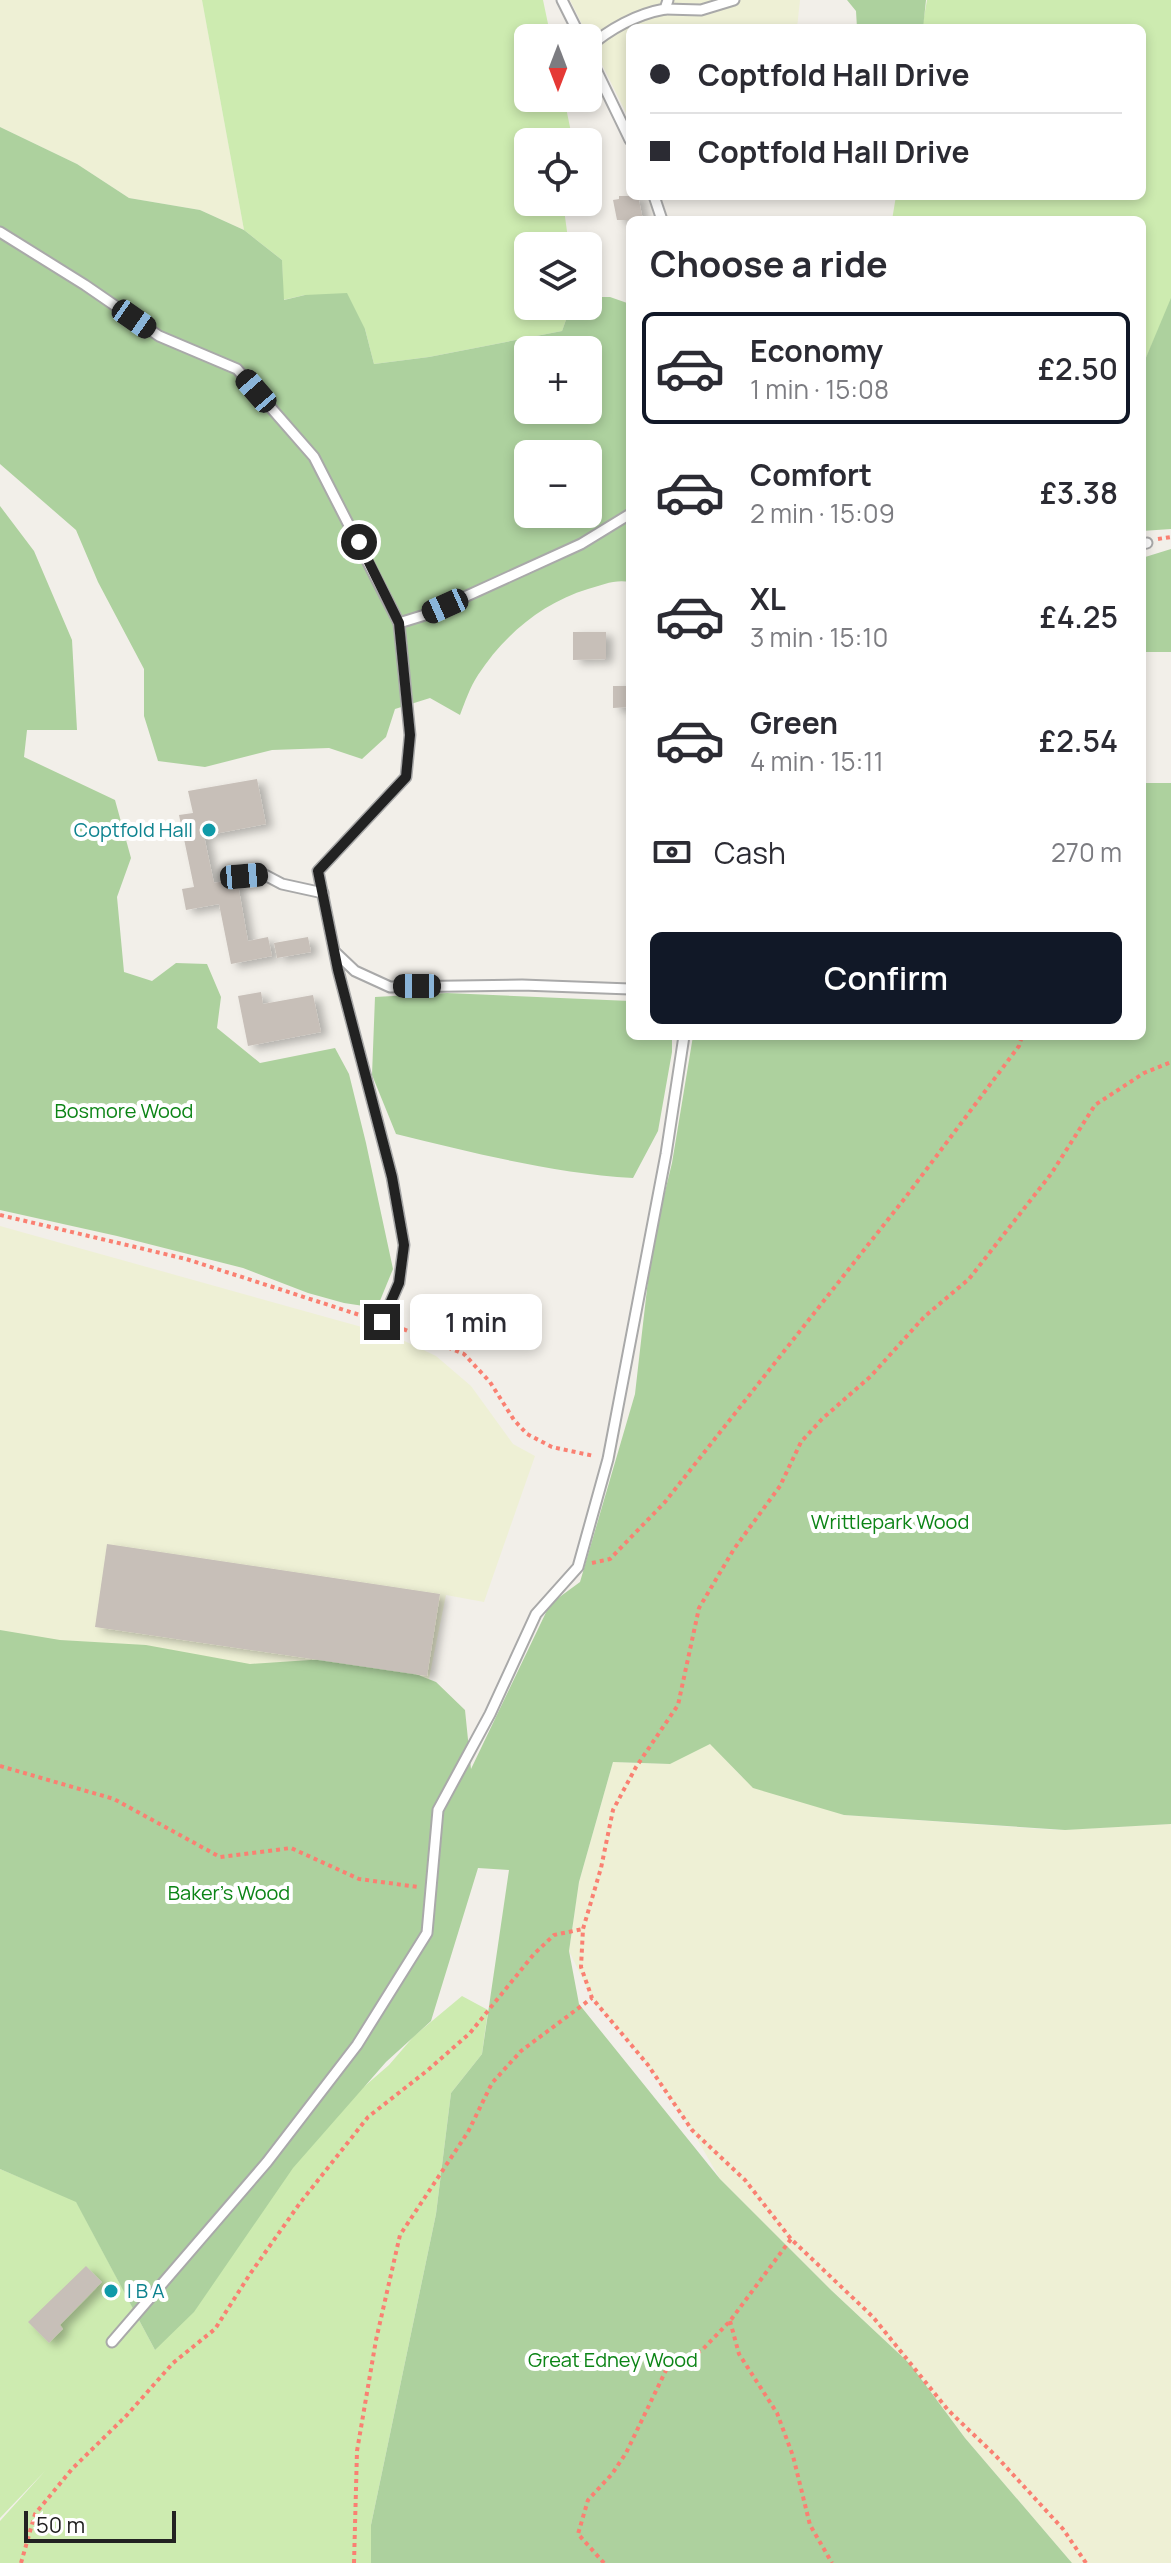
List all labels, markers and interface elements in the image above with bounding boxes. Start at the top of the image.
north arrow [514,24,602,112]
map controls [514,24,602,528]
text: Coptfold Hall Drive [698,54,970,95]
button: locate [514,128,602,216]
text: Coptfold Hall Drive [698,131,970,172]
button: layers [514,232,602,320]
text: Choose a ride [650,239,888,288]
car [107,295,161,343]
text: Economy [750,330,883,371]
icon: car [654,332,726,404]
button: + [514,336,602,424]
text: £2.50 [1038,348,1118,389]
car [231,365,281,417]
text: 1 min · 15:08 [750,371,889,407]
button: − [514,440,602,528]
text: Comfort [750,454,872,495]
icon: car [654,456,726,528]
text: £3.38 [1040,472,1118,513]
text: 2 min · 15:09 [750,495,895,531]
route start [341,524,377,560]
text: XL [750,578,786,619]
icon: car [654,580,726,652]
car [418,585,472,627]
text: £4.25 [1040,596,1118,637]
text: 3 min · 15:10 [750,619,888,655]
text: Green [750,702,838,743]
icon: car [654,704,726,776]
text: £2.54 [1039,720,1118,761]
text: 4 min · 15:11 [750,743,884,779]
place label: Coptfold Hall [74,816,193,843]
marker: Coptfold Hall [200,821,218,839]
icon: cash [650,830,694,874]
text: Cash [714,832,786,873]
text: 270 m [1051,834,1122,870]
car [219,862,269,890]
button: Confirm [650,932,1122,1024]
car [393,974,441,998]
park label: Bosmore Wood [55,1097,193,1124]
callout: 1 min [410,1294,542,1350]
route end [364,1304,400,1340]
text: 1 min [445,1304,507,1340]
park label: Writtlepark Wood [811,1508,969,1535]
park label: Baker's Wood [168,1879,290,1906]
place label: I B A [127,2277,165,2304]
marker: I B A [102,2282,120,2300]
park label: Great Edney Wood [528,2346,698,2373]
scale bar [24,2507,176,2543]
text: 50 m [36,2510,85,2540]

